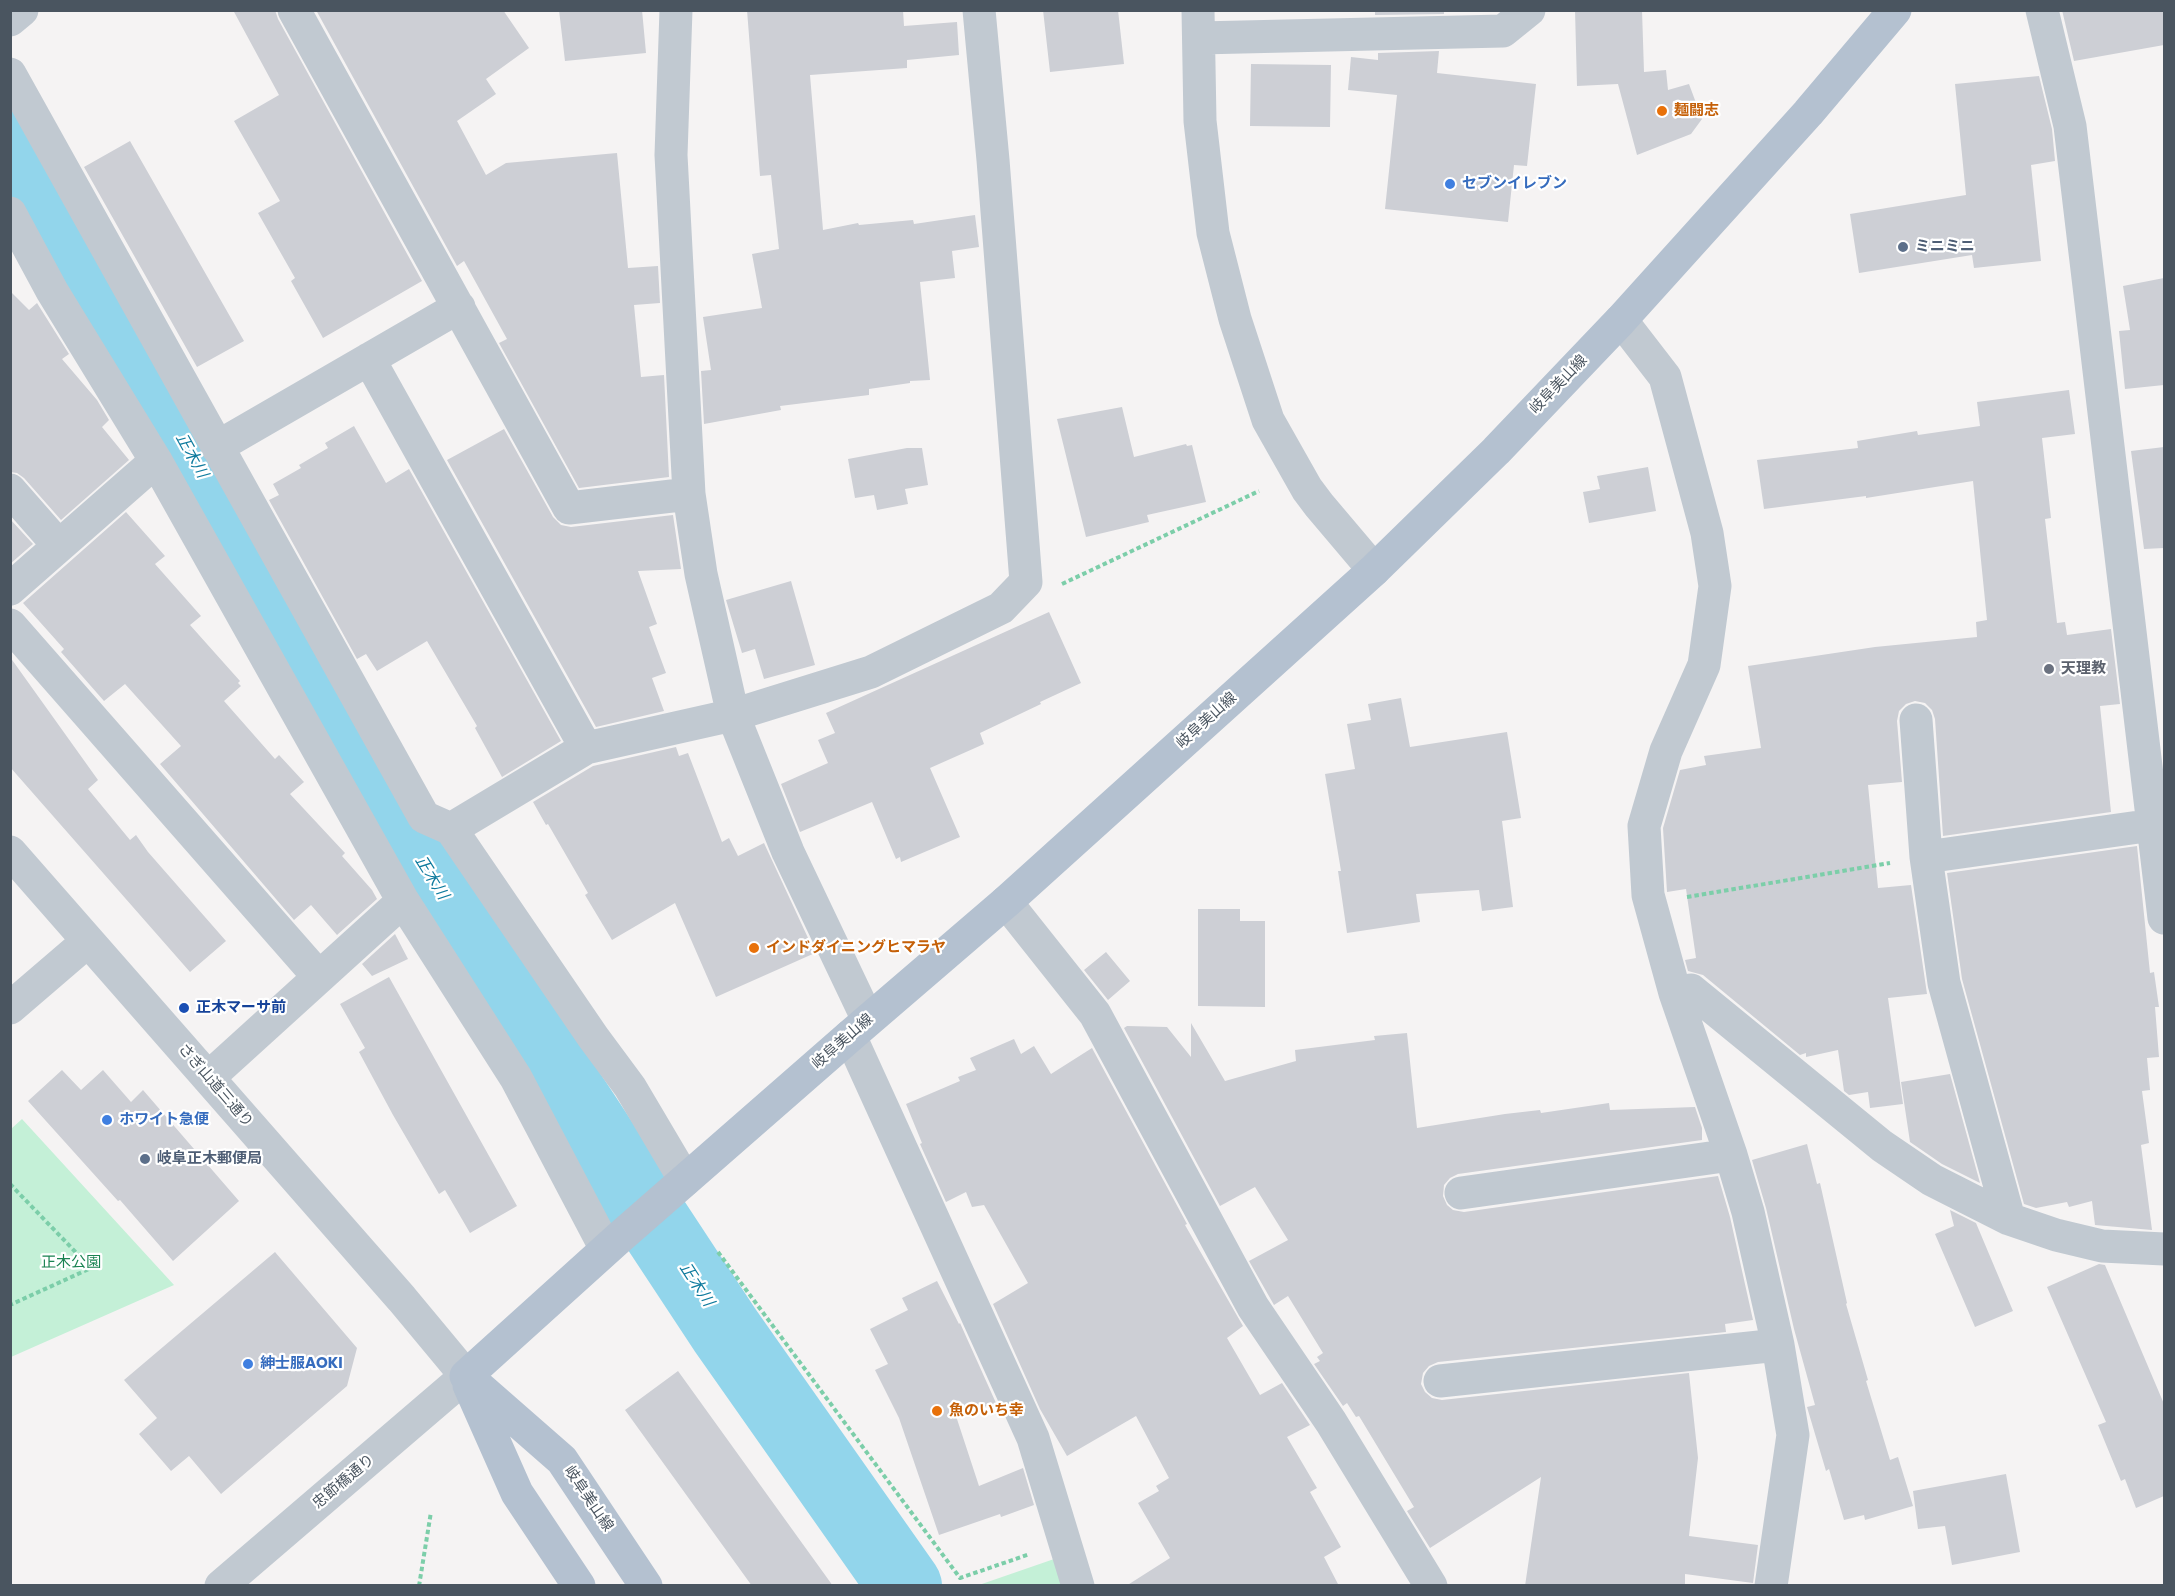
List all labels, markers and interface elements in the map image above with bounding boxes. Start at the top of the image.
place label: 麺闘志 [1674,102,1719,120]
marker: 麺闘志 [1655,104,1669,118]
place label: セブンイレブン [1462,175,1567,193]
marker: セブンイレブン [1443,177,1457,191]
place label: ミニミニ [1915,238,1975,256]
marker: ミニミニ [1896,240,1910,254]
street label: 岐阜美山線 [1526,352,1592,418]
water label: 正木川 [171,430,211,482]
place label: 天理教 [2061,660,2106,678]
marker: 天理教 [2042,662,2056,676]
street label: 岐阜美山線 [1173,689,1241,753]
water label: 正木川 [410,853,452,903]
place label: インドダイニングヒマラヤ [766,939,946,957]
marker: インドダイニングヒマラヤ [747,941,761,955]
place label: 正木マーサ前 [196,999,286,1017]
marker: 正木マーサ前 [177,1001,191,1015]
street label: 岐阜美山線 [809,1011,877,1073]
street label: さぎ山道三通り [174,1040,256,1132]
place label: ホワイト急便 [119,1111,209,1129]
marker: ホワイト急便 [100,1113,114,1127]
place label: 岐阜正木郵便局 [157,1150,262,1168]
marker: 岐阜正木郵便局 [138,1152,152,1166]
park label: 正木公園 [41,1254,101,1272]
water label: 正木川 [675,1260,717,1310]
place label: 紳士服AOKI [260,1355,343,1373]
marker: 紳士服AOKI [241,1357,255,1371]
place label: 魚のいち幸 [949,1402,1024,1420]
marker: 魚のいち幸 [930,1404,944,1418]
street label: 忠節橋通り [309,1451,379,1513]
street label: 岐阜美山線 [560,1463,616,1535]

